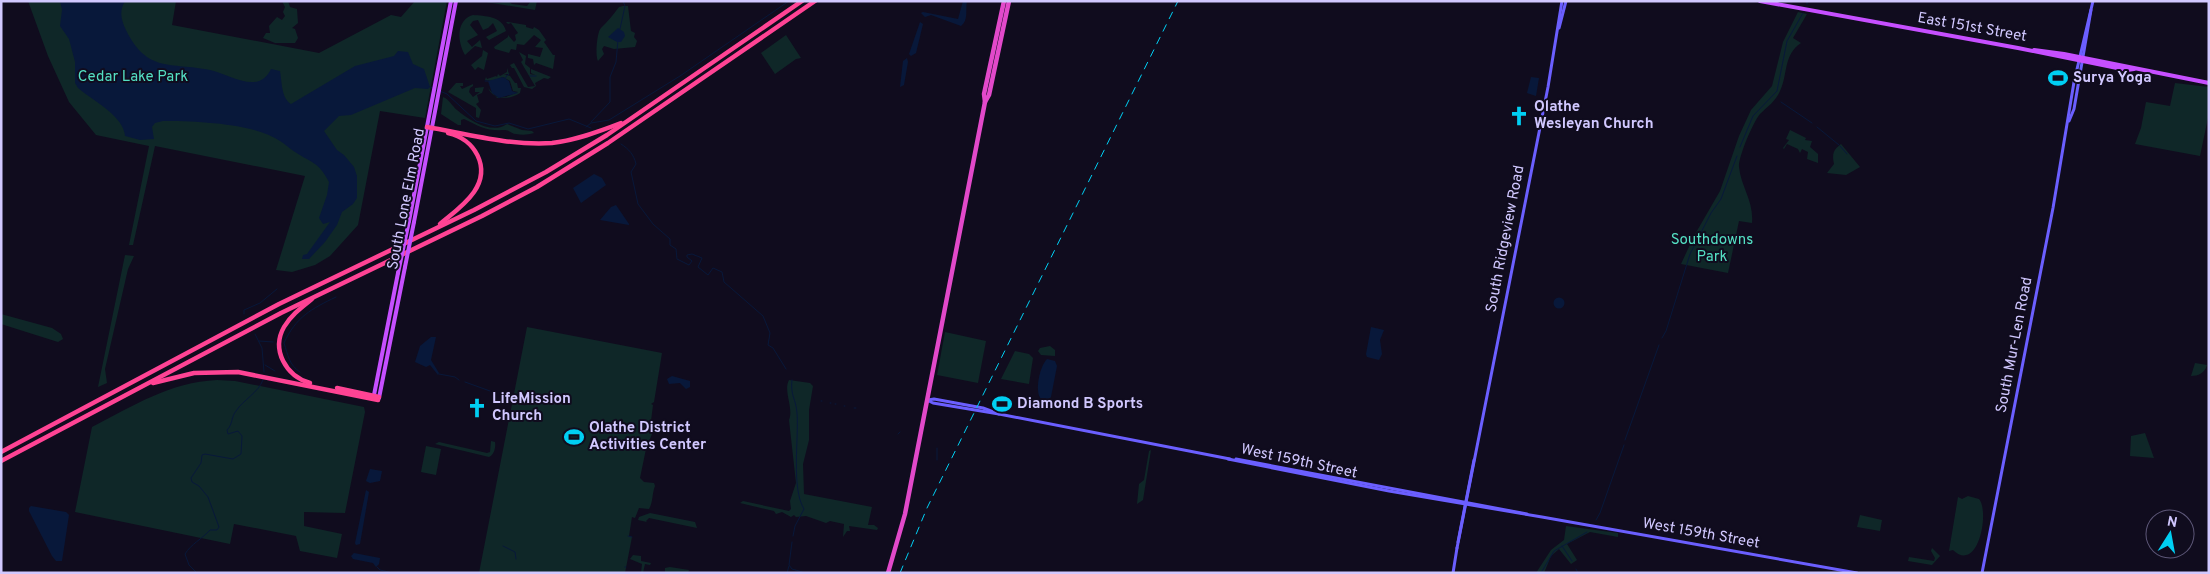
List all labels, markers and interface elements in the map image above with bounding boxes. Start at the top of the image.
street label: East 151st Street [1916,9,2028,47]
sports icon: Surya Yoga [2047,67,2069,89]
park label: Cedar Lake Park [78,68,188,87]
place label: Surya Yoga [2073,69,2152,88]
place label: Olathe Wesleyan Church [1534,98,1654,134]
church icon: Olathe Wesleyan Church [1508,105,1530,127]
street label: South Lone Elm Road [384,127,430,271]
street label: South Ridgeview Road [1482,164,1530,314]
park label: Southdowns Park [1671,231,1753,267]
street label: South Mur-Len Road [1992,275,2038,415]
place label: LifeMission Church [492,390,571,426]
sports icon: Diamond B Sports [991,393,1013,415]
place label: Diamond B Sports [1017,395,1143,414]
church icon: LifeMission Church [466,397,488,419]
place label: Olathe District Activities Center [589,419,707,455]
sports icon: Olathe District Activities Center [563,426,585,448]
street label: West 159th Street [1239,440,1359,484]
north arrow [2145,509,2195,559]
text: N [2166,513,2179,532]
street label: West 159th Street [1641,514,1761,554]

